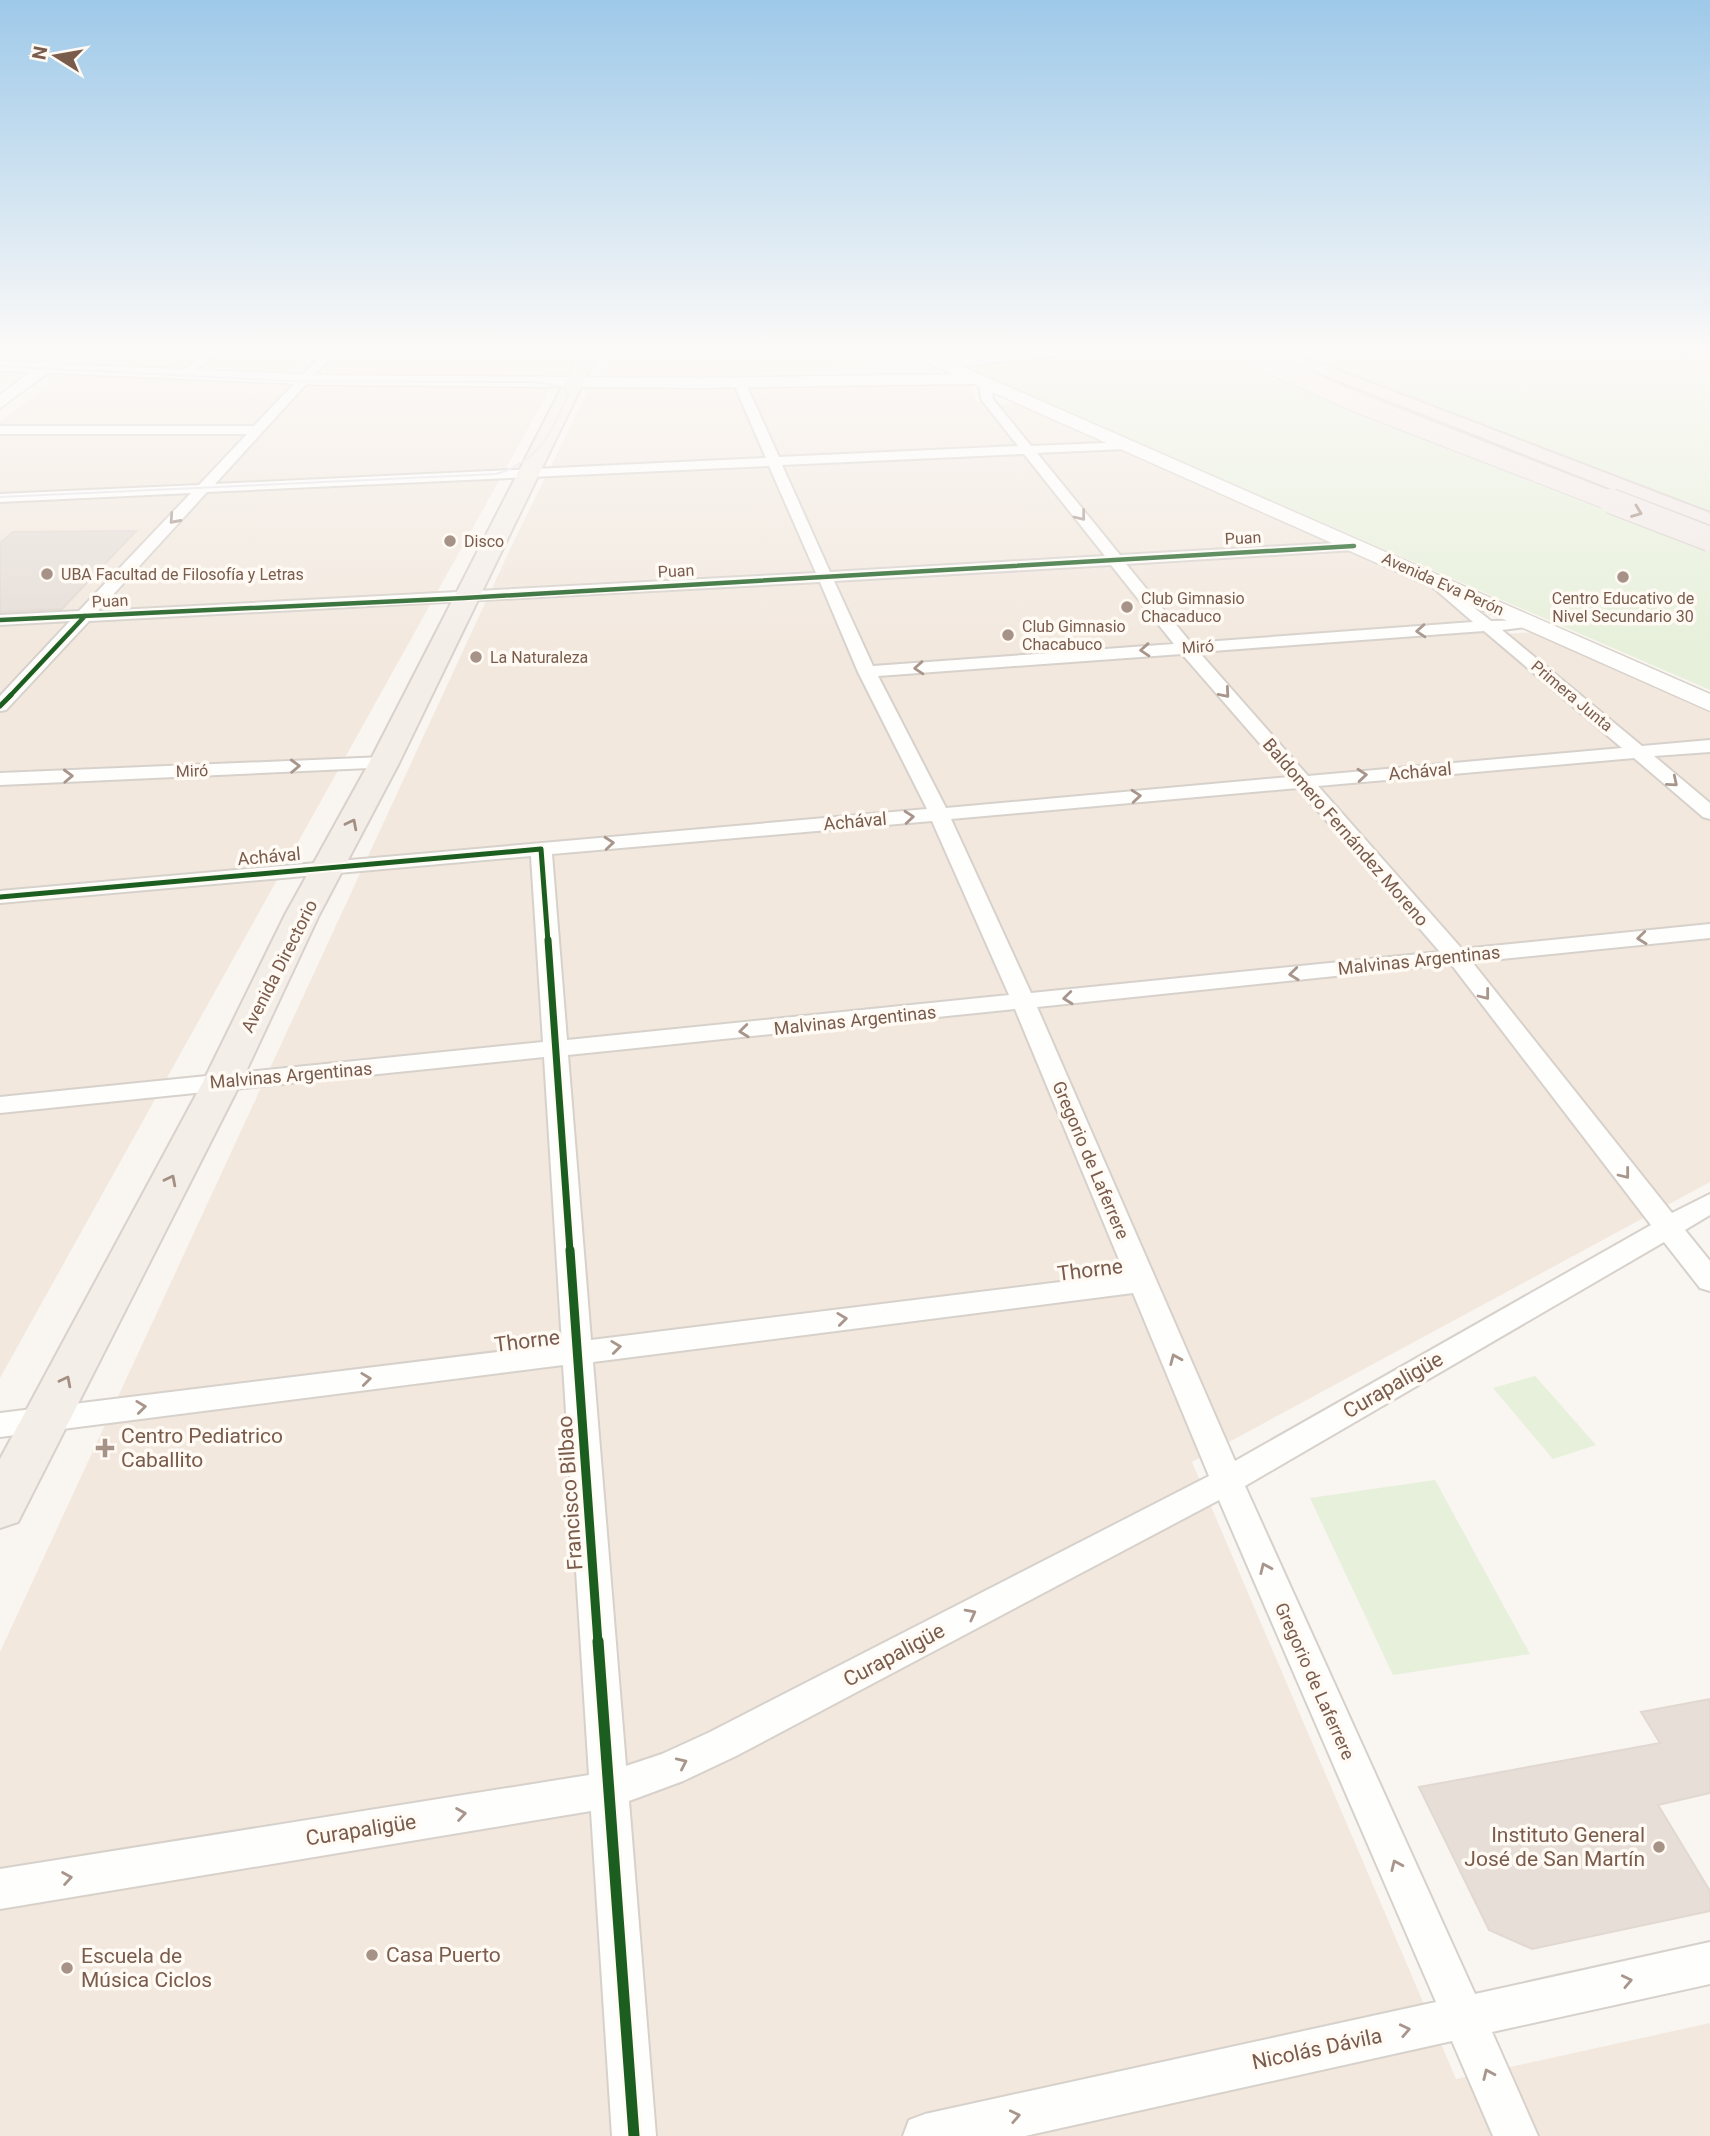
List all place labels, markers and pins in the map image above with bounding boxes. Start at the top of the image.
place label: Disco [464,532,504,551]
marker: Disco [442,533,458,549]
place label: UBA Facultad de Filosofía y Letras [61,565,304,584]
marker: UBA Facultad de Filosofía y Letras [39,566,55,582]
marker: Centro Educativo de Nivel Secundario 30 [1615,569,1631,585]
place label: Club Gimnasio Chacaduco [1141,589,1245,626]
place label: Centro Educativo de Nivel Secundario 30 [1552,589,1694,626]
marker: Club Gimnasio Chacaduco [1119,599,1135,615]
place label: Club Gimnasio Chacabuco [1022,617,1126,654]
marker: Club Gimnasio Chacabuco [1000,627,1016,643]
place label: La Naturaleza [490,648,588,667]
marker: La Naturaleza [468,649,484,665]
place label: Centro Pediatrico Caballito [121,1424,283,1472]
marker: Centro Pediatrico Caballito [95,1438,115,1458]
place label: Instituto General José de San Martín [1464,1823,1645,1871]
marker: Instituto General José de San Martín [1651,1839,1667,1855]
place label: Casa Puerto [386,1943,501,1967]
place label: Escuela de Música Ciclos [81,1944,212,1992]
marker: Casa Puerto [364,1947,380,1963]
marker: Escuela de Música Ciclos [59,1960,75,1976]

